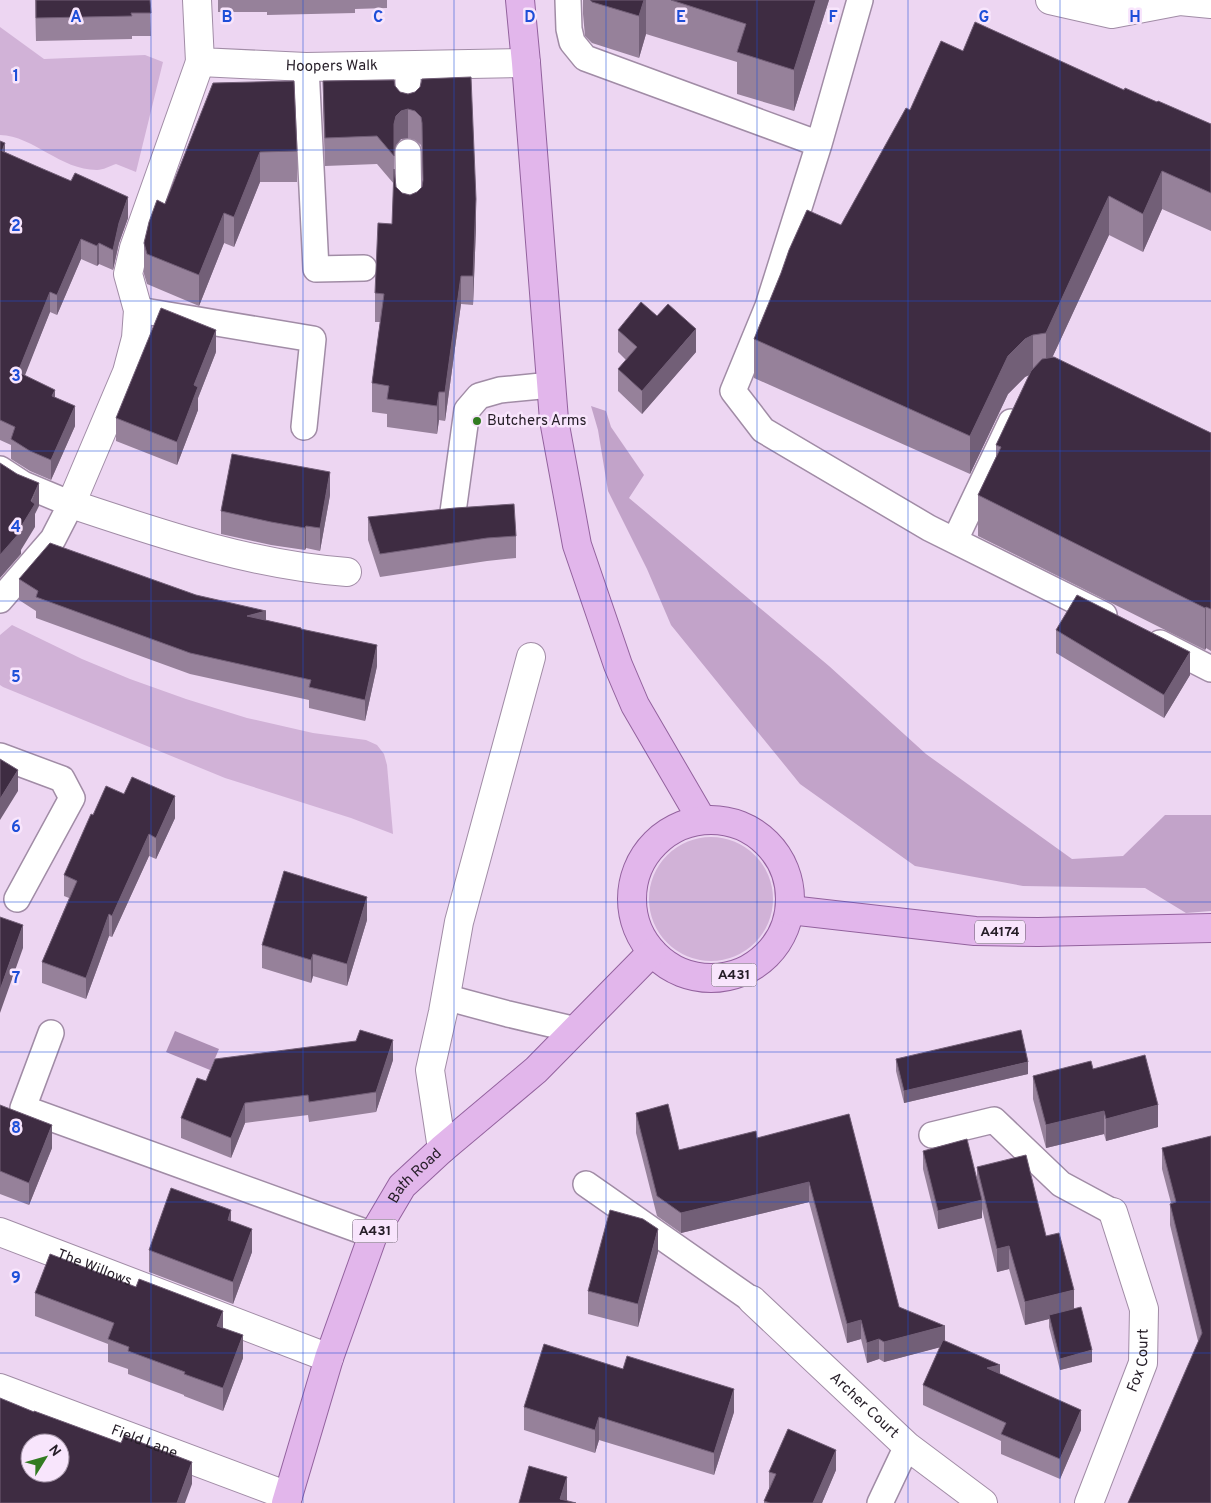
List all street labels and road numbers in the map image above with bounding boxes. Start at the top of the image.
street label: Hoopers Walk [285,56,378,77]
road number: A4174 [975,920,1025,944]
road number: A431 [712,964,756,986]
street label: Bath Road [384,1144,446,1207]
road number: A431 [352,1220,398,1242]
street label: The Willows [54,1245,135,1291]
street label: Fox Court [1123,1328,1153,1395]
street label: Archer Court [826,1369,903,1443]
street label: Field Lane [108,1421,180,1463]

